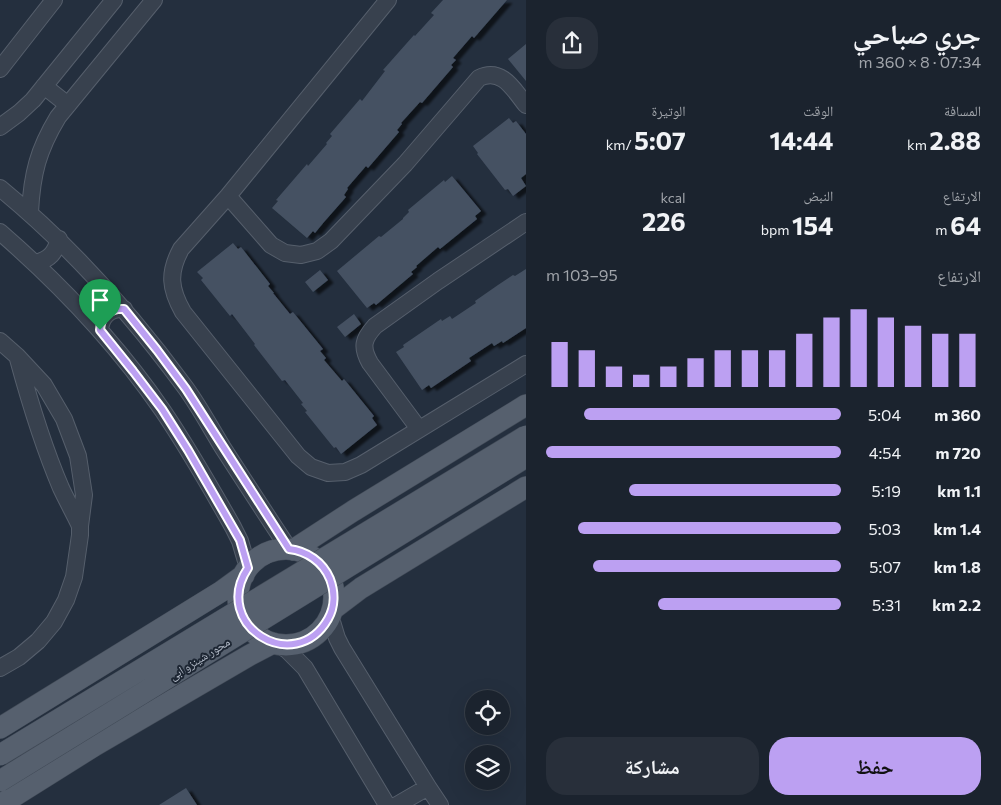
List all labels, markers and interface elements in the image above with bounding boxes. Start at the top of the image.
text: جري صباحي [853,16,981,50]
button: share [546,17,598,69]
text: 07:34 · 8 × 360 m [859,52,981,71]
text: الوتيرة [652,102,686,119]
text: الوقت [803,102,833,119]
text: المسافة [944,102,981,119]
text: 5:07 [634,125,686,155]
text: 14:44 [769,125,833,155]
text: 2.88 [930,125,981,155]
text: /km [606,136,634,153]
text: km [907,136,930,153]
text: النبض [803,187,833,204]
text: الارتفاع [943,187,981,204]
text: kcal [661,189,686,206]
text: 226 [642,206,686,236]
text: 154 [792,210,833,240]
text: 64 [950,210,981,240]
text: bpm [761,221,792,238]
text: m [935,221,950,238]
text: 95–103 m [546,265,618,284]
text: الارتفاع [937,266,981,285]
pin [79,279,121,330]
icon: arrive [86,286,114,314]
text: 5:04 [868,405,901,424]
text: 360 m [934,405,981,424]
text: 4:54 [869,443,901,462]
text: 720 m [936,443,981,462]
text: 5:19 [871,481,901,500]
text: 1.1 km [937,481,981,500]
text: 5:03 [869,519,901,538]
text: 1.4 km [934,519,981,538]
text: 5:07 [869,557,901,576]
text: 1.8 km [934,557,981,576]
text: 5:31 [872,595,901,614]
text: 2.2 km [932,595,981,614]
street label: محور شينزو ابى [166,634,233,683]
map controls [465,690,510,790]
button: locate [465,690,510,735]
button: مشاركة [546,737,759,795]
button: حفظ [769,737,981,795]
button: layers [465,745,510,790]

